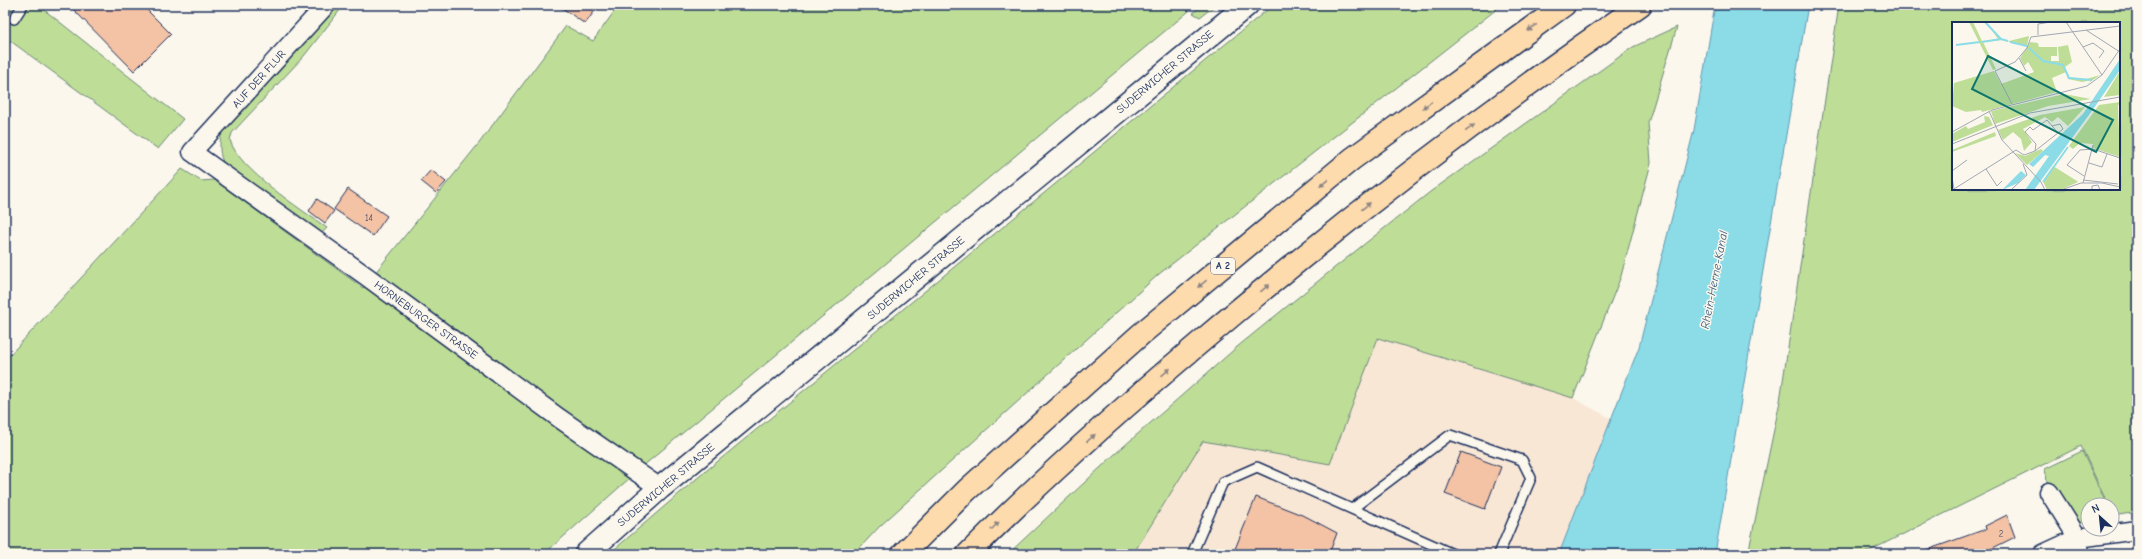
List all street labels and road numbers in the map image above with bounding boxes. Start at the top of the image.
street label: SUDERWICHER STRASSE [1114,27,1216,116]
street label: AUF DER FLUR [230,47,289,111]
street label: SUDERWICHER STRASSE [865,233,967,322]
road number: A 2 [1211,258,1235,274]
street label: HORNEBURGER STRASSE [372,278,481,362]
street label: SUDERWICHER STRASSE [615,440,717,529]

